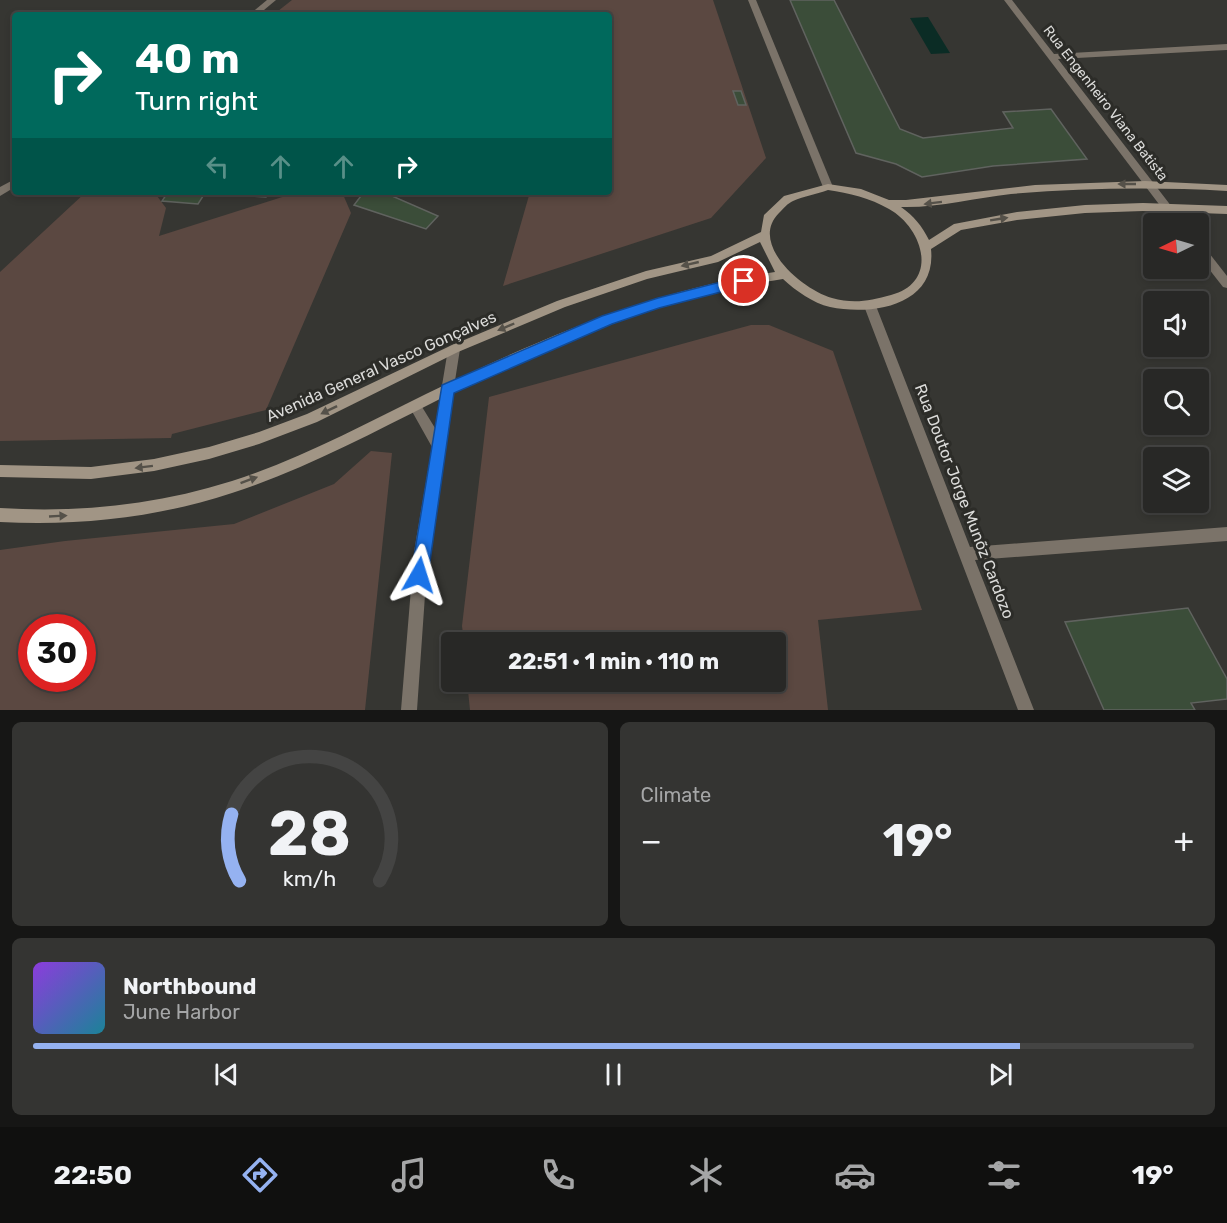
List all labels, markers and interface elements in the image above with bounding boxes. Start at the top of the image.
street label: Rua Engenheiro Viana Batista [1040,22,1172,184]
text: 40 m [135,34,240,84]
icon: right [36,36,114,114]
text: Turn right [135,85,258,117]
icon: left [201,150,234,183]
icon: ahead [264,150,297,183]
icon: ahead [327,150,360,183]
icon: right [390,150,423,183]
one-way arrow [1117,179,1136,189]
one-way arrow [923,198,942,208]
north arrow [1143,213,1209,279]
map controls [1143,213,1209,513]
one-way arrow [990,214,1009,223]
pin [718,255,769,306]
one-way arrow [681,260,699,270]
icon: arrive [727,264,760,297]
button: sound [1143,291,1209,357]
street label: Avenida General Vasco Gonçalves [263,307,499,426]
one-way arrow [497,323,515,332]
button: search [1143,369,1209,435]
street label: Rua Doutor Jorge Munõz Cardozo [911,381,1018,621]
one-way arrow [321,405,338,414]
button: layers [1143,447,1209,513]
one-way arrow [134,462,153,471]
one-way arrow [240,475,258,484]
one-way arrow [49,512,68,521]
position arrow [387,543,451,607]
speed limit sign: 30 [18,614,96,692]
text: 22:51 · 1 min · 110 m [508,648,719,675]
text: Climate [641,783,711,807]
text: 28 [268,797,351,871]
text: 19° [883,814,953,867]
text: − [641,821,662,860]
text: + [1173,821,1194,860]
text: km/h [283,866,337,891]
text: Northbound [123,973,256,1000]
text: June Harbor [123,1000,240,1024]
icon: previous [210,1058,243,1091]
icon: pause [597,1058,630,1091]
icon: next [984,1058,1017,1091]
icon: directions [239,1154,281,1196]
icon: music [388,1154,430,1196]
icon: phone [537,1154,579,1196]
icon: climate [685,1154,727,1196]
icon: car [834,1154,876,1196]
icon: filters [983,1154,1025,1196]
text: 22:50 [53,1159,132,1191]
text: 19° [1132,1159,1174,1191]

